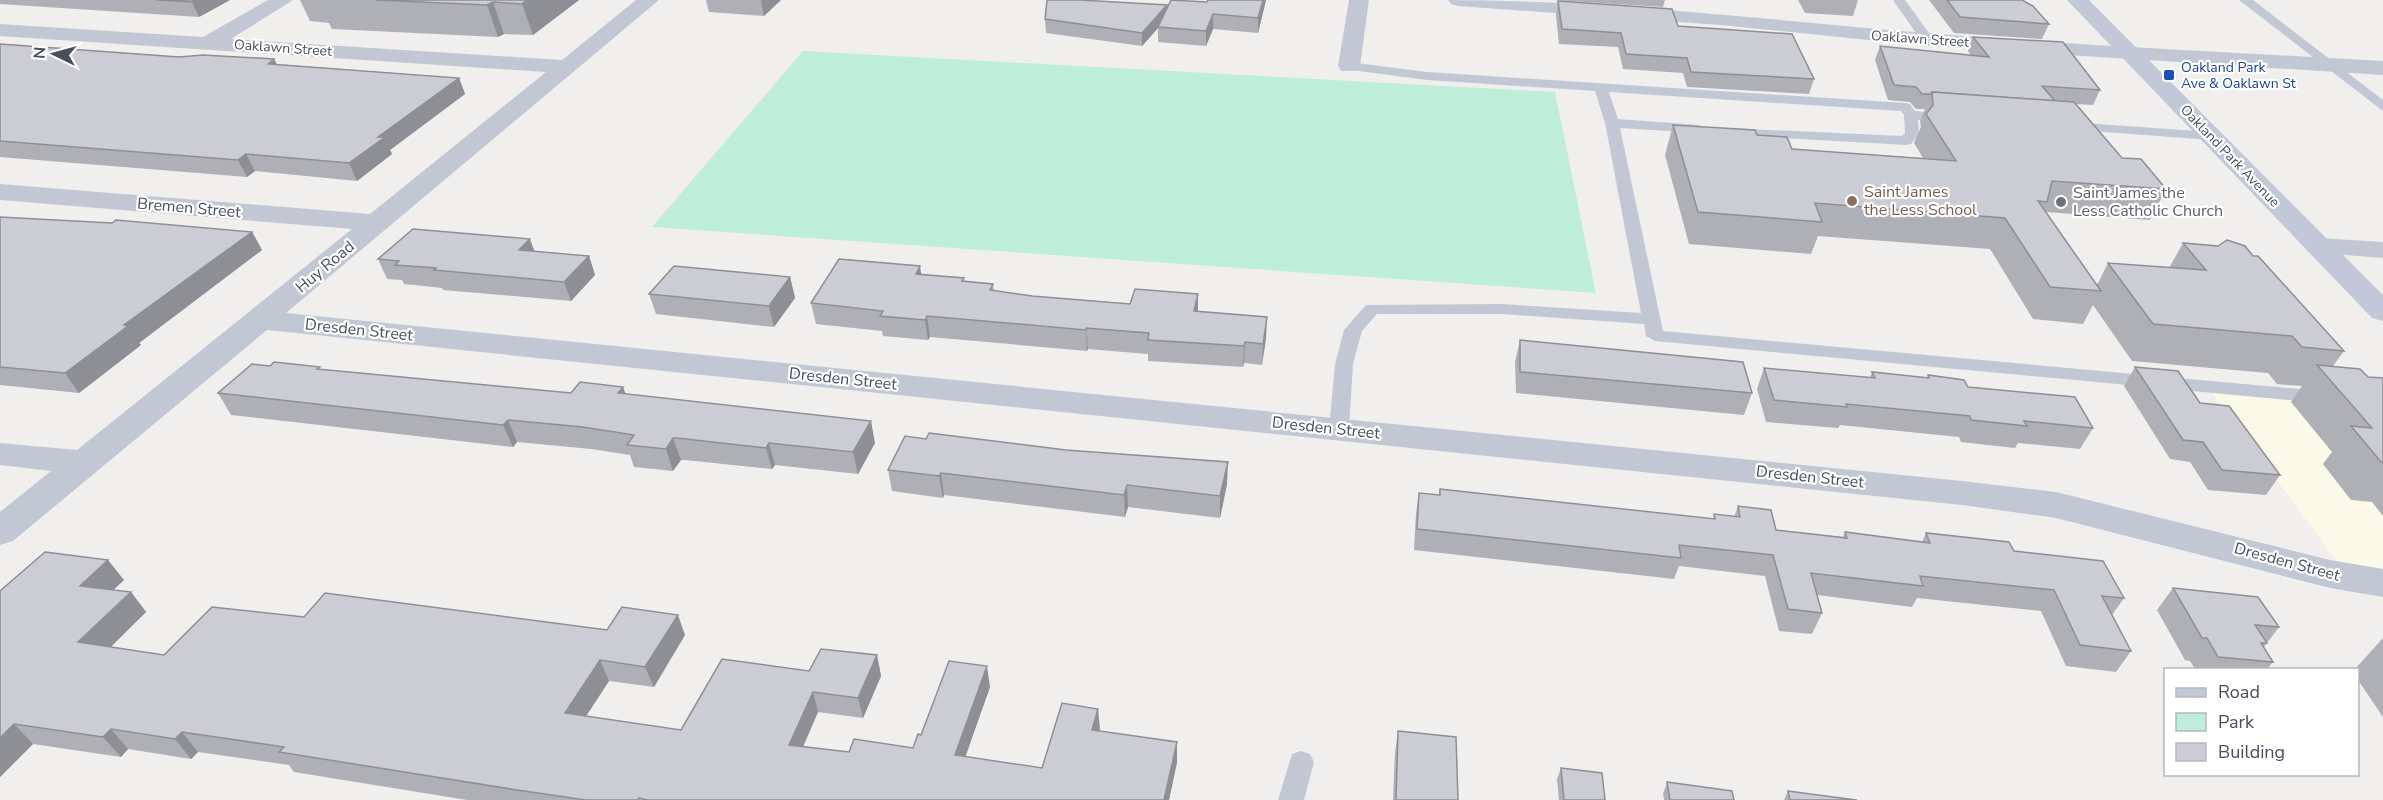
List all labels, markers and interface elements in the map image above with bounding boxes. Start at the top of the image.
north arrow [24,24,84,84]
street label: Oaklawn Street [1870,26,1970,52]
street label: Oaklawn Street [233,35,333,61]
text: N [29,46,52,60]
place label: Oakland Park Ave & Oaklawn St [2181,58,2296,93]
marker: Oakland Park Ave & Oaklawn St [2162,68,2176,82]
street label: Oakland Park Avenue [2176,101,2284,211]
place label: Saint James the Less School [1864,181,1977,221]
place label: Saint James the Less Catholic Church [2073,182,2223,222]
street label: Bremen Street [136,193,242,224]
marker: Saint James the Less School [1845,194,1859,208]
marker: Saint James the Less Catholic Church [2054,195,2068,209]
street label: Huy Road [291,236,359,298]
street label: Dresden Street [304,313,414,347]
street label: Dresden Street [788,362,898,396]
street label: Dresden Street [1271,411,1381,445]
street label: Dresden Street [1755,460,1865,494]
street label: Dresden Street [2232,537,2343,587]
legend [2164,668,2359,776]
text: Road [2218,680,2260,704]
text: Park [2218,710,2255,734]
text: Building [2218,740,2285,764]

